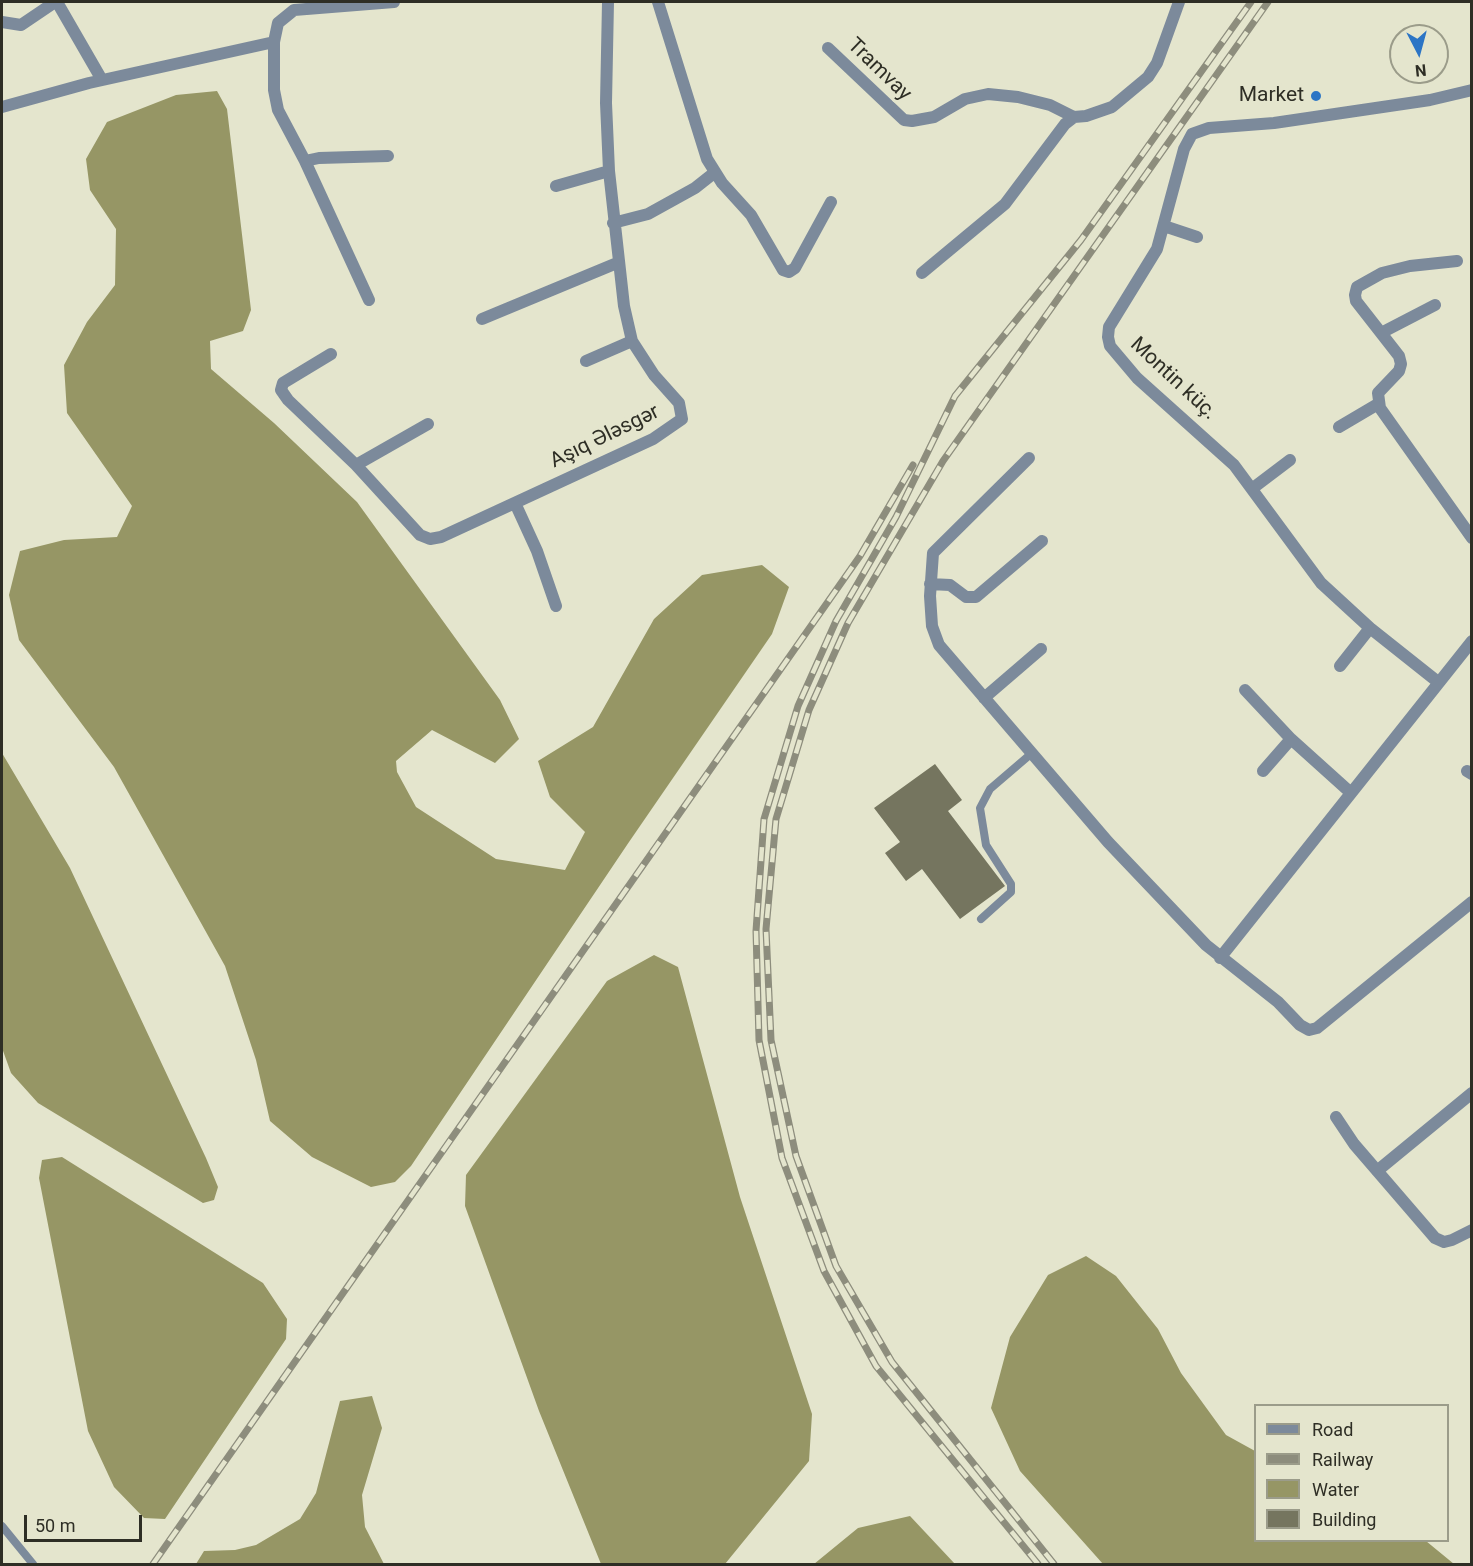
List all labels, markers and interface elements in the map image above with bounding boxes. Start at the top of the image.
north arrow [1389,24,1449,84]
street label: Tramvay [842,33,916,107]
text: N [1414,60,1427,80]
place label: Market [1239,83,1304,109]
marker: Market [1309,89,1323,103]
street label: Montin küç. [1124,332,1222,426]
street label: Aşıq Ələsgər [546,400,664,474]
legend [1254,1404,1449,1542]
text: Road [1312,1419,1353,1440]
text: Railway [1312,1449,1373,1470]
text: Water [1312,1479,1359,1500]
scale bar [27,1503,146,1541]
text: Building [1312,1509,1376,1530]
text: 50 m [35,1515,75,1536]

